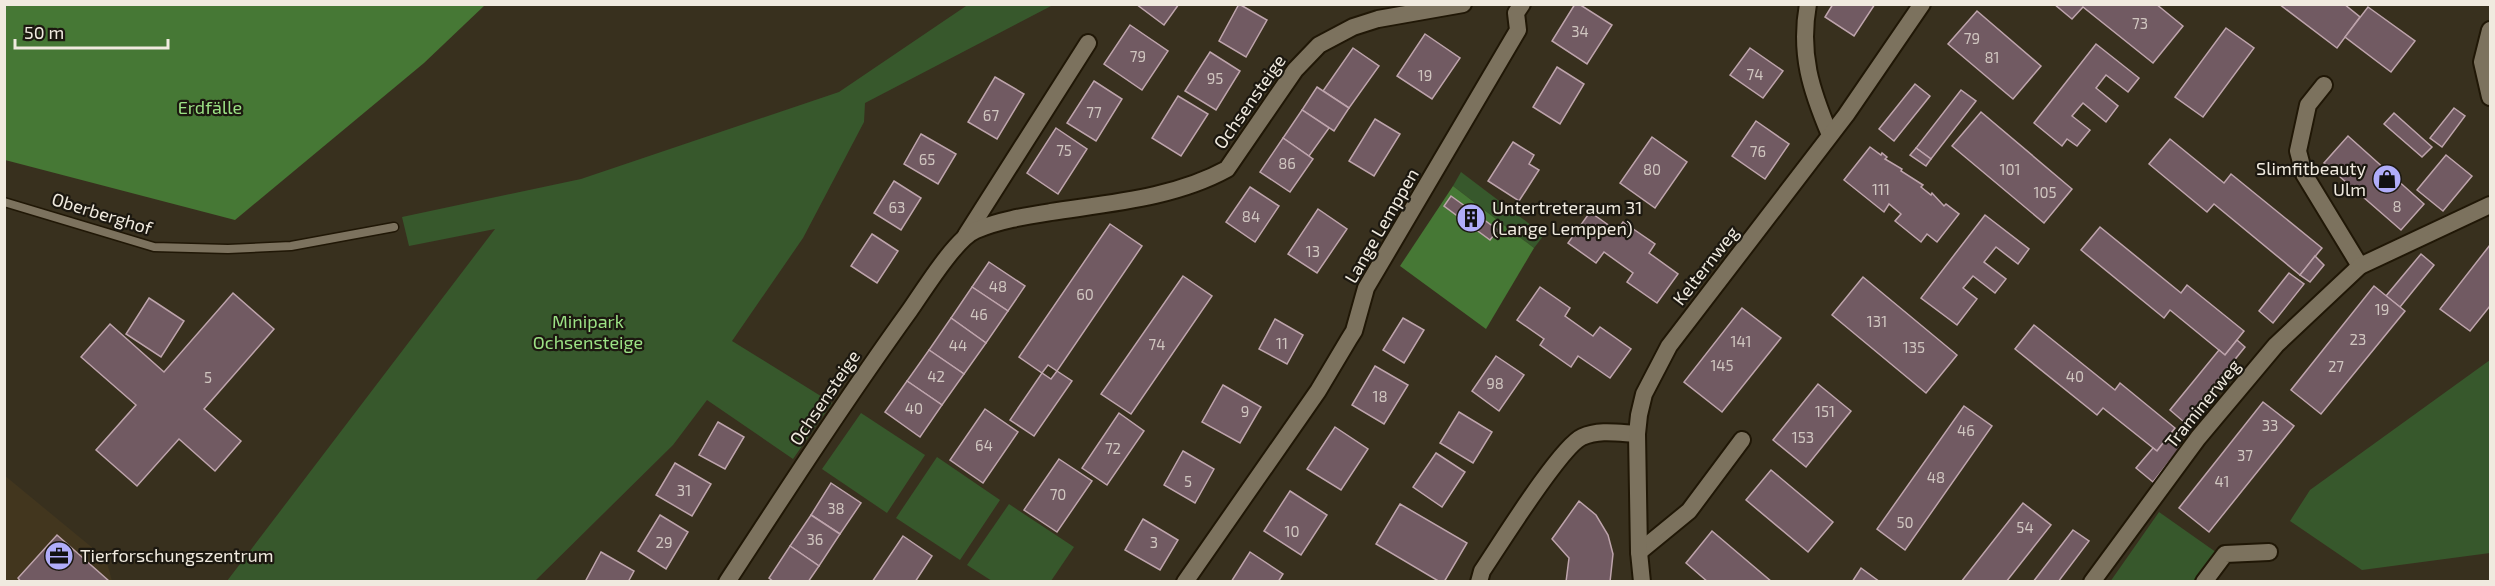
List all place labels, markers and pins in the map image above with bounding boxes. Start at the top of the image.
place label: Slimfitbeauty Ulm [2256,157,2366,200]
shop icon: Slimfitbeauty Ulm [2371,163,2403,195]
place label: Untertreteraum 31 (Lange Lemppen) [1492,196,1643,239]
building icon: Untertreteraum 31 (Lange Lemppen) [1455,202,1487,234]
office icon: Tierforschungszentrum [43,540,75,572]
place label: Tierforschungszentrum [80,544,274,566]

